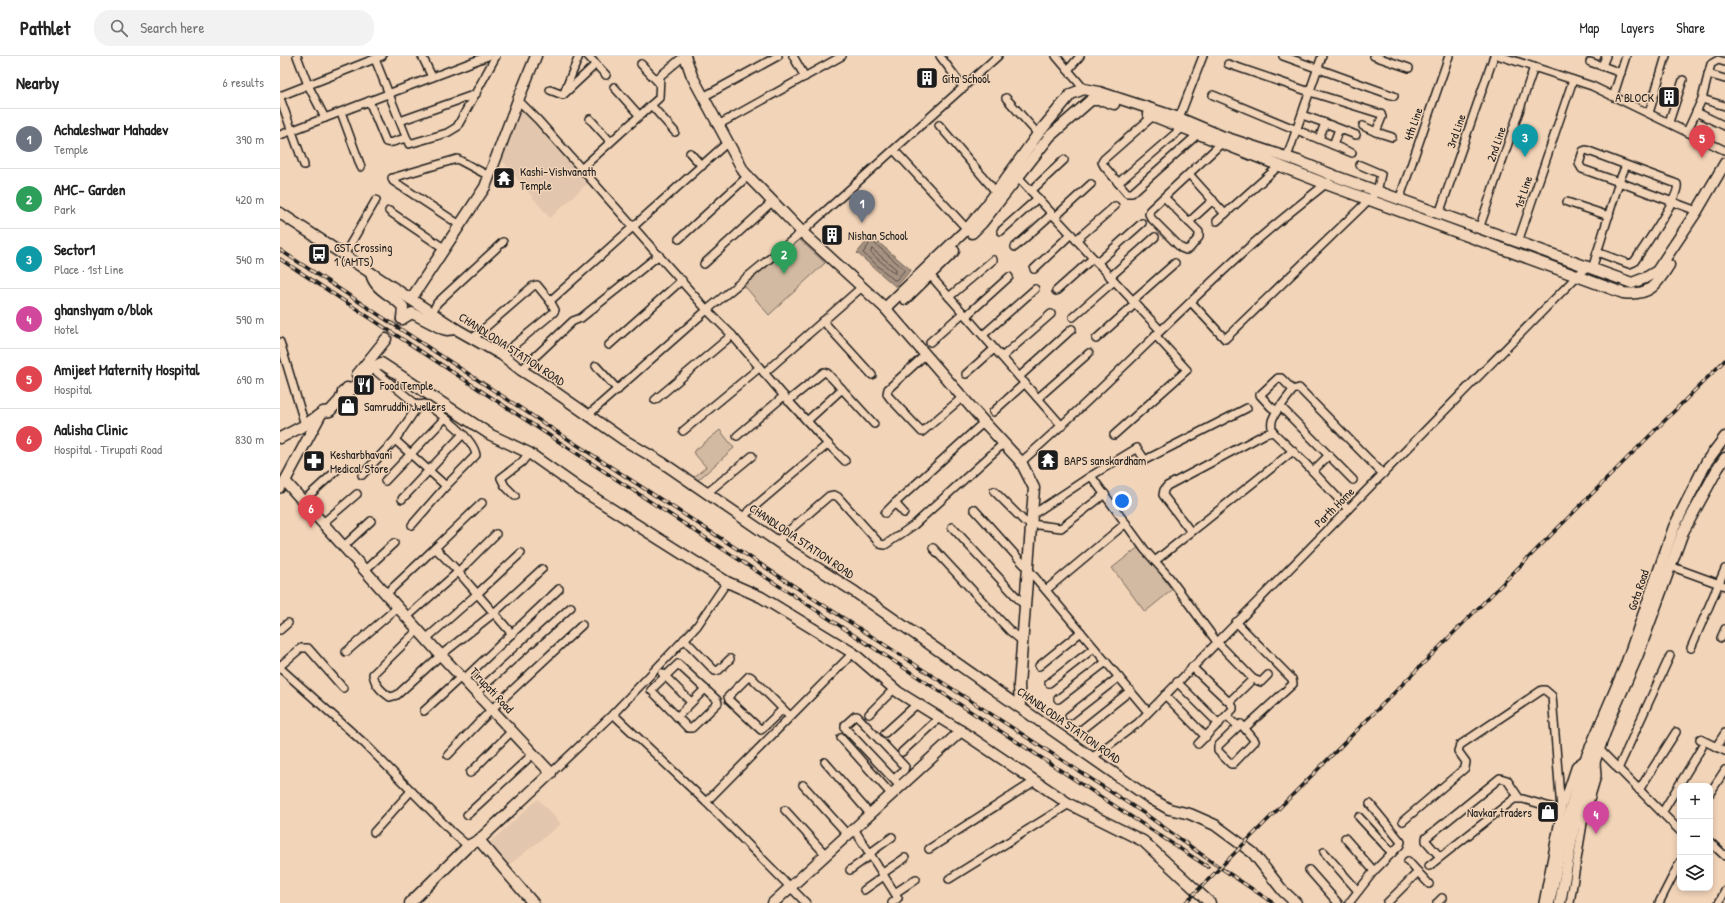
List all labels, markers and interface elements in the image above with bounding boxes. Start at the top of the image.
search box [94,10,374,46]
text: Pathlet [20,15,70,41]
icon: search [108,17,130,39]
text: Search here [140,17,204,38]
text: Map [1579,18,1599,37]
text: Layers [1621,18,1654,37]
text: Share [1676,18,1705,37]
building icon: Gita School [914,65,940,91]
place label: Gita School [942,70,991,87]
text: Nearby [16,71,59,94]
text: 6 results [223,73,264,91]
building icon: A BLOCK [1656,84,1682,110]
place label: A BLOCK [1615,89,1655,106]
street label: 4th Line [1399,105,1427,143]
street label: 3rd Line [1442,112,1470,150]
text: Achaleshwar Mahadev [54,119,168,140]
street label: 2nd Line [1482,124,1510,164]
pin: 3 [1512,124,1538,157]
pin: 5 [1689,125,1715,158]
text: 1 [27,130,31,148]
text: 390 m [236,130,264,148]
text: Temple [54,140,88,158]
place label: Kashi-Vishvanath Temple [520,163,596,194]
temple icon: Kashi-Vishvanath Temple [491,165,517,191]
street label: 1st Line [1510,173,1536,210]
text: AMC- Garden [54,179,125,200]
text: 2 [26,190,32,208]
text: 420 m [235,190,264,208]
pin: 1 [849,190,875,223]
text: Park [54,200,76,218]
building icon: Nishan School [819,222,845,248]
place label: Nishan School [848,227,908,244]
text: Sector1 [54,239,95,260]
place label: GST Crossing 1 (AMTS) [334,239,392,270]
bus stop icon: GST Crossing 1 (AMTS) [306,241,332,267]
pin: 2 [771,241,797,274]
text: 3 [26,250,32,268]
text: 540 m [236,250,264,268]
text: Place · 1st Line [54,260,124,278]
text: ghanshyam o/blok [54,299,152,320]
street label: CHANDLODIA STATION ROAD [456,308,569,390]
text: 4 [27,310,31,328]
text: 590 m [236,310,264,328]
text: Hotel [54,320,78,338]
text: Amijeet Maternity Hospital [54,359,199,380]
text: 5 [26,370,32,388]
text: 690 m [236,370,264,388]
restaurant icon: Food Temple [351,372,377,398]
place label: Food Temple [379,377,433,394]
text: Hospital [54,380,92,398]
shop icon: Samruddhi Jwellers [335,393,361,419]
place label: Samruddhi Jwellers [364,398,446,415]
text: Aalisha Clinic [54,419,128,440]
text: 6 [26,430,32,448]
text: 830 m [235,430,264,448]
text: Hospital · Tirupati Road [54,440,162,458]
place label: Kesharbhavani Medical Store [330,446,392,477]
temple icon: BAPS sanskardham [1035,447,1061,473]
pharmacy icon: Kesharbhavani Medical Store [301,448,327,474]
place label: BAPS sanskardham [1064,452,1146,469]
street label: Parth Home [1310,483,1358,531]
your location [1112,491,1132,511]
pin: 6 [298,495,324,528]
street label: CHANDLODIA STATION ROAD [746,499,858,583]
street label: Gota Road [1623,567,1653,613]
street label: Tirupati Road [466,663,518,717]
street label: CHANDLODIA STATION ROAD [1014,683,1125,767]
map controls [1677,783,1713,891]
button: + [1677,783,1713,819]
shop icon: Navkar traders [1535,799,1561,825]
pin: 4 [1583,801,1609,834]
place label: Navkar traders [1467,804,1532,821]
button: − [1677,819,1713,855]
button: layers [1677,855,1713,891]

